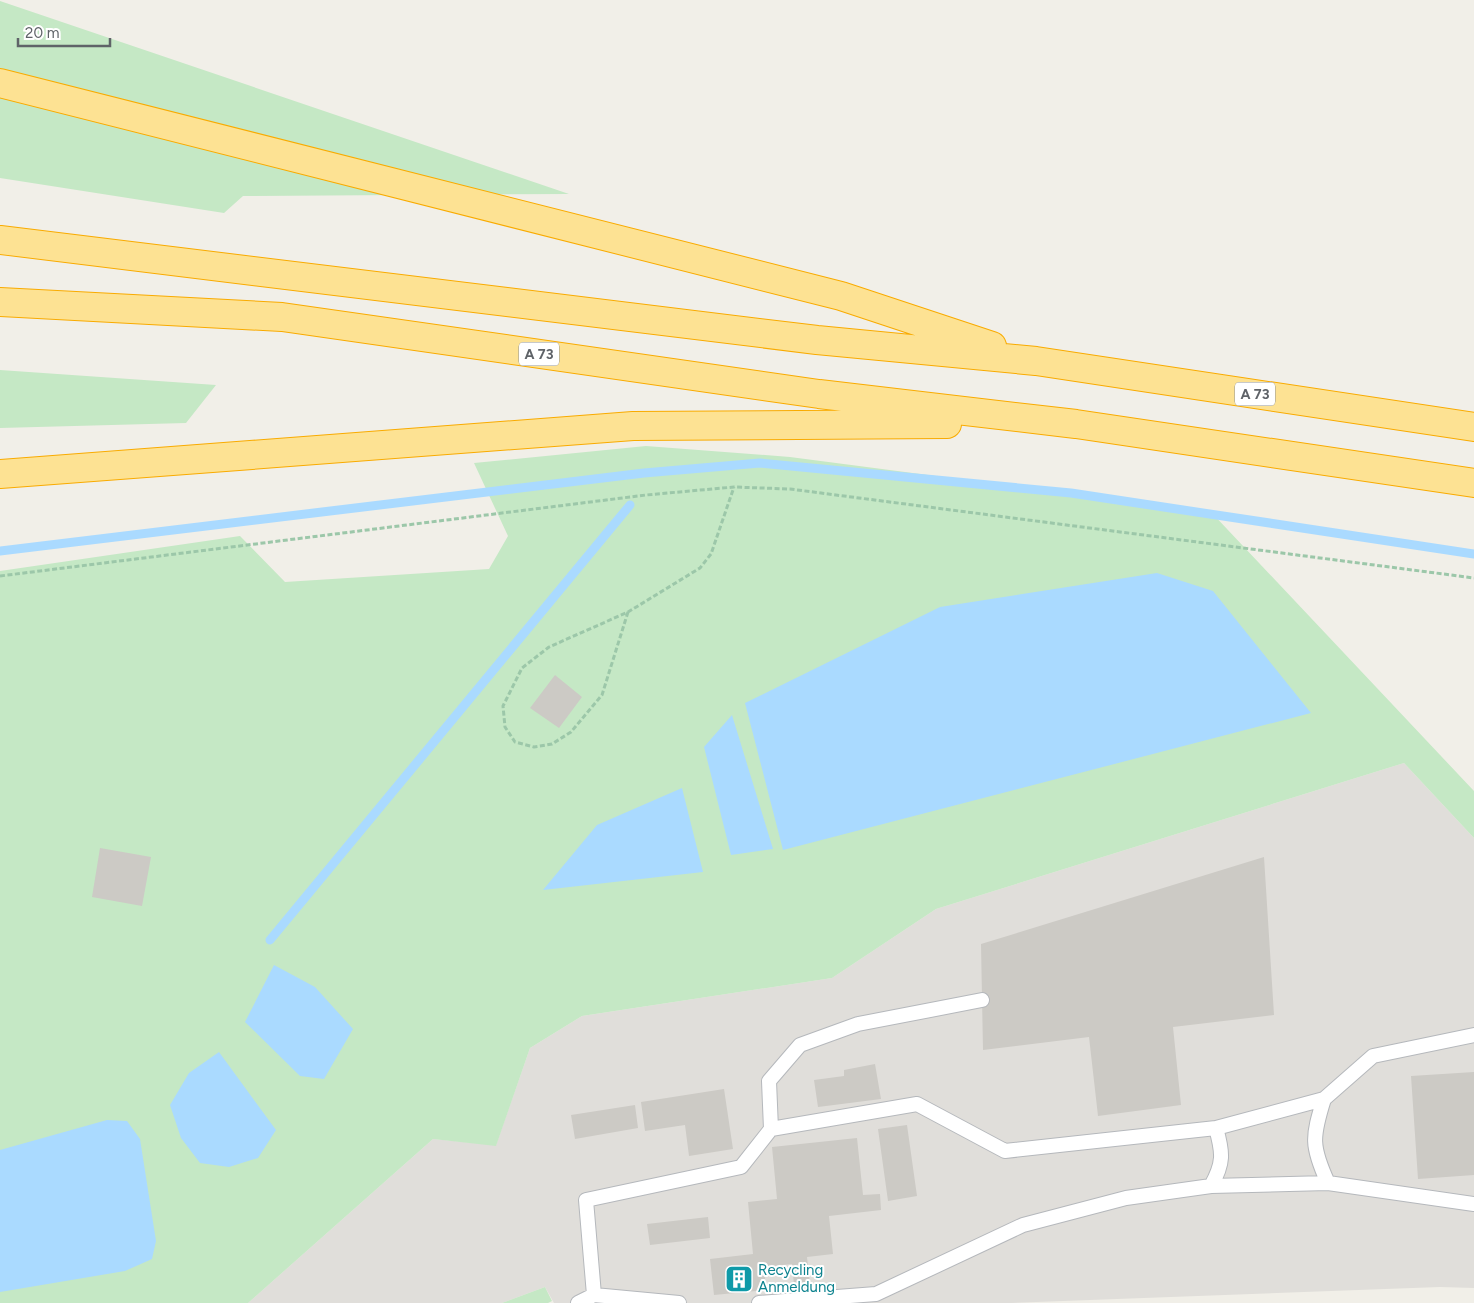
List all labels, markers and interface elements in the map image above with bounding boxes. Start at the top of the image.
scale bar [18,15,110,47]
text: 20 m [25,24,59,42]
road number: A 73 [519,342,559,366]
road number: A 73 [1235,382,1275,406]
place label: Recycling Anmeldung [758,1261,835,1296]
building icon: Recycling Anmeldung [724,1264,754,1294]

